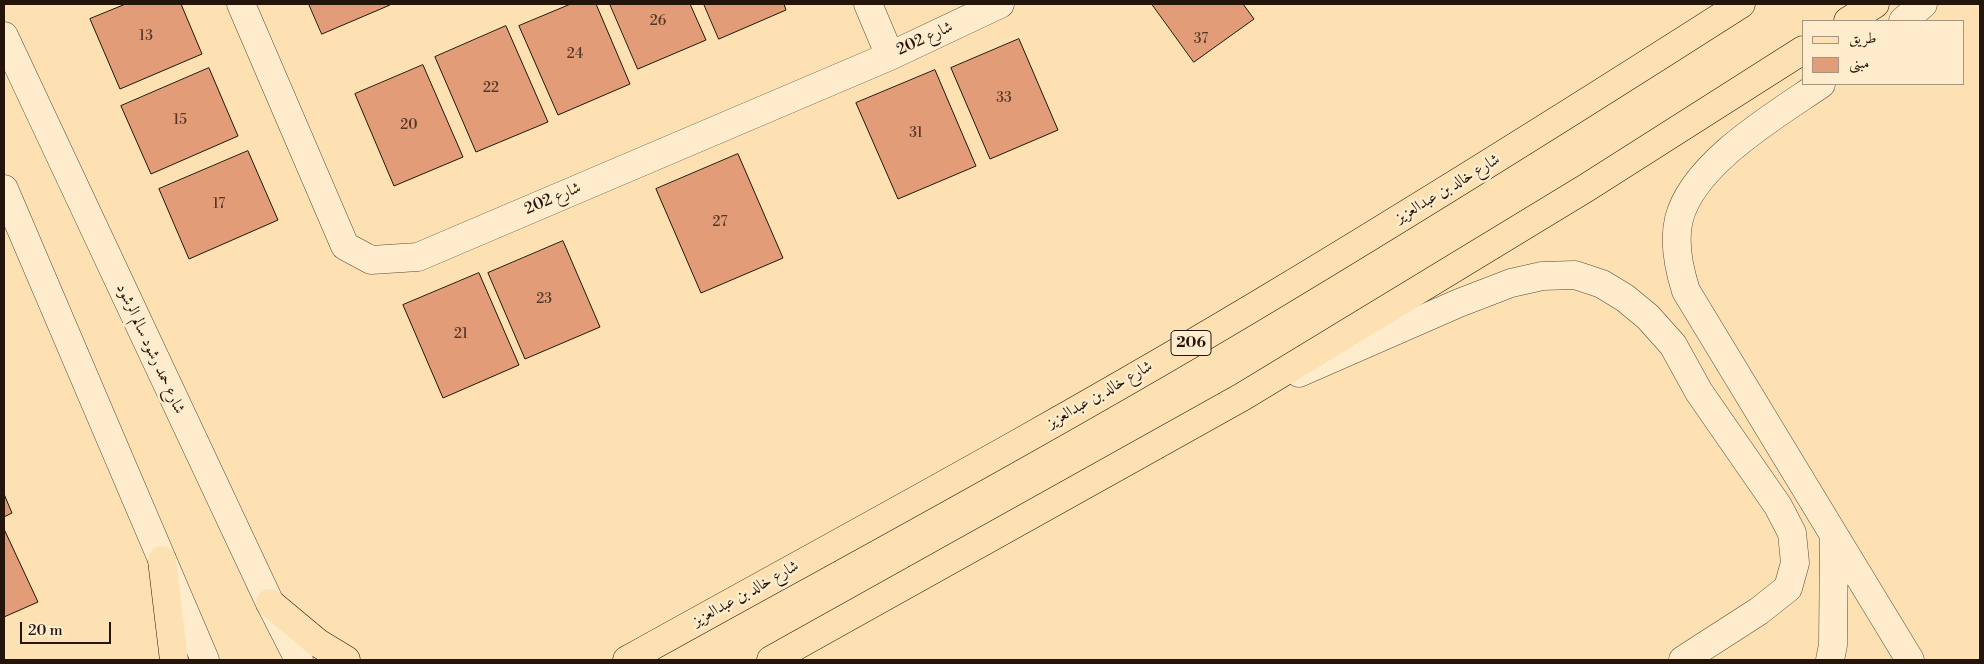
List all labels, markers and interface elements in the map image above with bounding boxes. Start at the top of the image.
house number: 26 [650,14,666,30]
street label: شارع 202 [894,18,956,60]
legend [1802,20,1964,85]
house number: 13 [139,29,153,45]
text: طريق [1849,29,1876,48]
house number: 37 [1194,32,1208,48]
house number: 24 [567,47,583,63]
text: مبنى [1849,54,1869,73]
house number: 22 [483,81,499,97]
house number: 33 [996,91,1012,107]
house number: 15 [173,113,187,129]
house number: 20 [400,118,418,134]
house number: 31 [909,126,923,142]
street label: شارع خالد بن عبدالعزيز [1392,150,1504,228]
street label: شارع 202 [522,179,584,219]
house number: 17 [213,197,225,213]
house number: 27 [713,215,727,231]
street label: شارع حمد رشود سالم الرشود [111,281,189,417]
house number: 23 [536,292,552,308]
house number: 21 [454,327,468,343]
road number: 206 [1171,330,1211,356]
street label: شارع خالد بن عبدالعزيز [1044,357,1156,433]
street label: شارع خالد بن عبدالعزيز [689,557,803,631]
scale bar [22,612,114,644]
text: 20 m [28,621,63,640]

